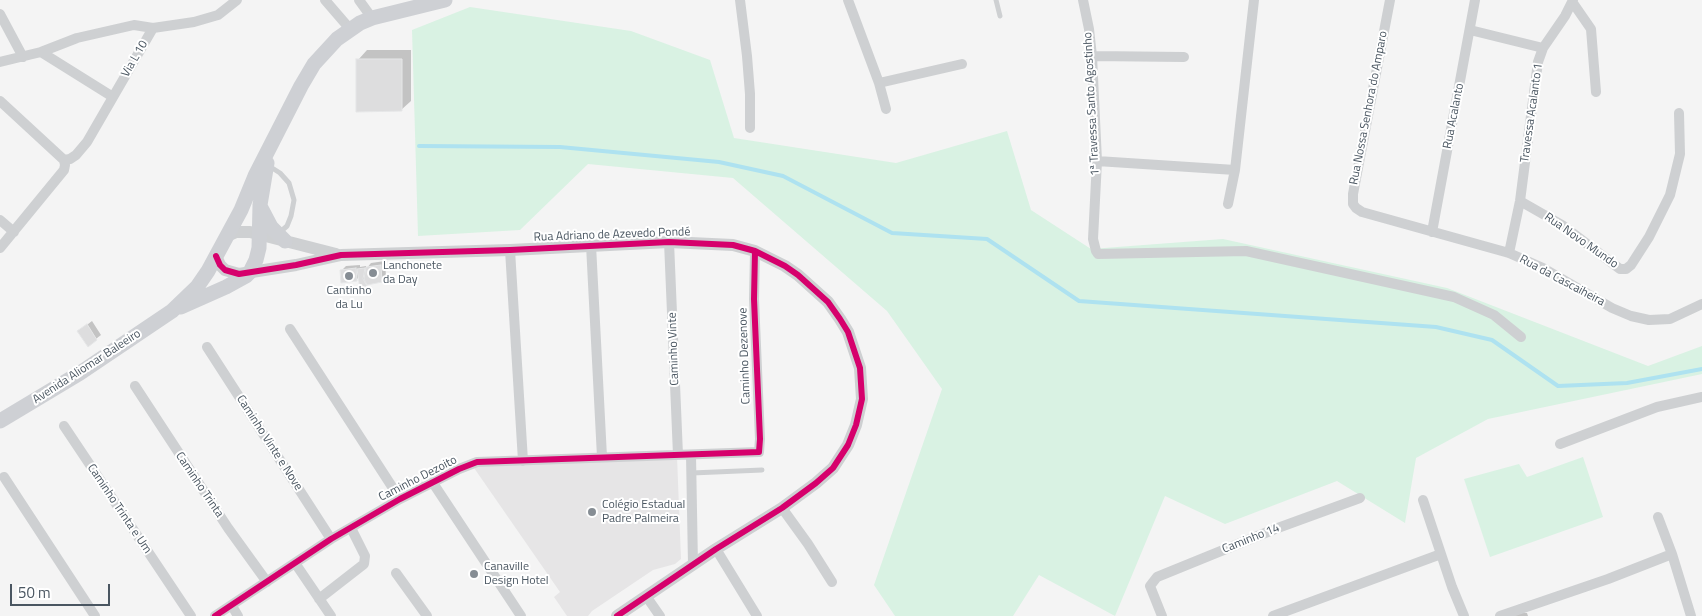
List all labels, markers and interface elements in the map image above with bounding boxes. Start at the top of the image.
street label: Rua Nossa Senhora do Amparo [1347,30,1391,186]
street label: 1ª Travessa Santo Agostinho [1081,32,1103,176]
street label: Via L 10 [119,38,151,80]
street label: Travessa Acalanto 1 [1518,62,1546,164]
street label: Rua Acalanto [1441,82,1467,150]
street label: Rua Novo Mundo [1541,210,1621,272]
street label: Rua Adriano de Azevedo Pondé [533,225,691,245]
street label: Rua da Cascaiheira [1517,252,1607,310]
place label: Lanchonete da Day [383,259,442,287]
marker: Lanchonete da Day [367,267,379,279]
marker: Cantinho da Lu [343,270,355,282]
place label: Cantinho da Lu [326,284,372,312]
street label: Caminho Dezenove [736,307,754,405]
street label: Caminho Vinte [666,312,682,386]
street label: Avenida Aliomar Baleeiro [30,327,144,407]
street label: Caminho Vinte e Nove [233,393,305,493]
street label: Caminho Trinta [172,450,226,520]
street label: Caminho Dezoito [377,453,459,505]
street label: Caminho Trinta e Um [84,462,154,556]
place label: Colégio Estadual Padre Palmeira [602,498,685,526]
marker: Colégio Estadual Padre Palmeira [586,506,598,518]
street label: Caminho 14 [1220,521,1282,557]
place label: Canaville Design Hotel [484,560,549,588]
marker: Canaville Design Hotel [468,568,480,580]
scale bar [12,574,112,606]
text: 50 m [18,581,51,604]

